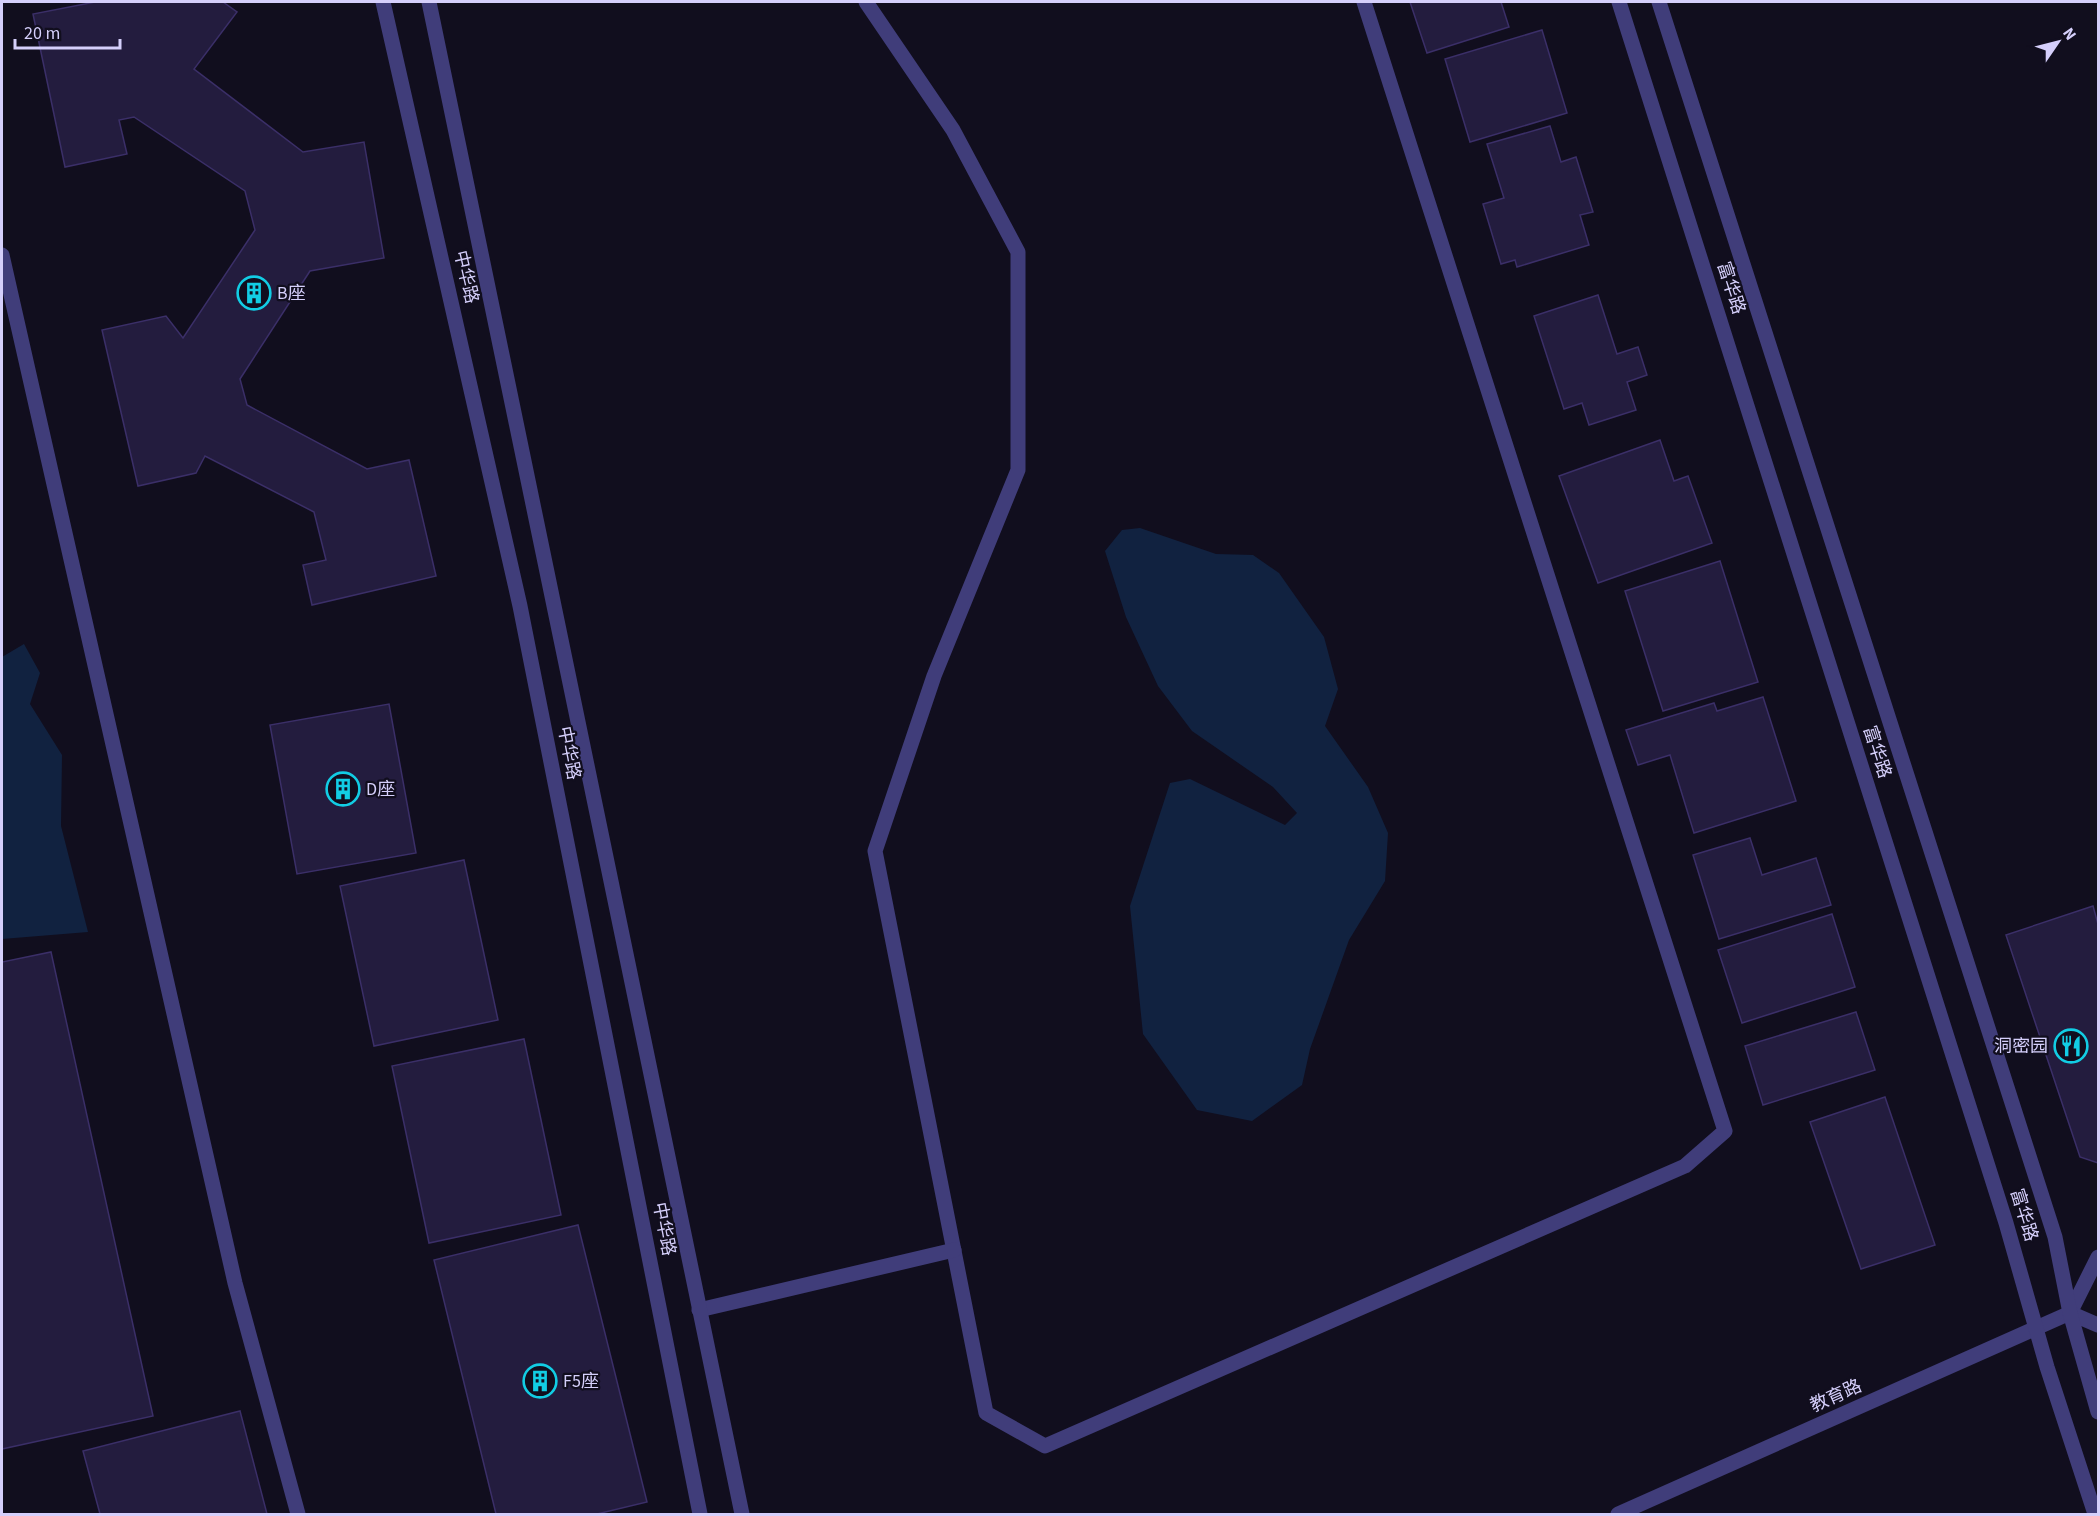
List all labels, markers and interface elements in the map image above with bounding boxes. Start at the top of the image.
scale bar [15,12,120,50]
north arrow [2028,12,2088,72]
text: 20 m [24,21,60,46]
text: N [2057,23,2082,45]
street label: 中华路 [448,248,484,306]
street label: 富华路 [1711,258,1751,318]
building icon: B座 [236,275,272,311]
place label: B座 [277,281,306,306]
street label: 富华路 [1857,722,1897,782]
street label: 中华路 [552,724,586,782]
building icon: D座 [325,771,361,807]
place label: D座 [366,777,395,802]
restaurant icon: 洞密园 [2053,1028,2089,1064]
place label: 洞密园 [1994,1034,2048,1059]
street label: 富华路 [2004,1186,2044,1244]
street label: 中华路 [647,1200,681,1258]
building icon: F5座 [522,1363,558,1399]
place label: F5座 [563,1369,599,1394]
street label: 教育路 [1806,1374,1866,1418]

